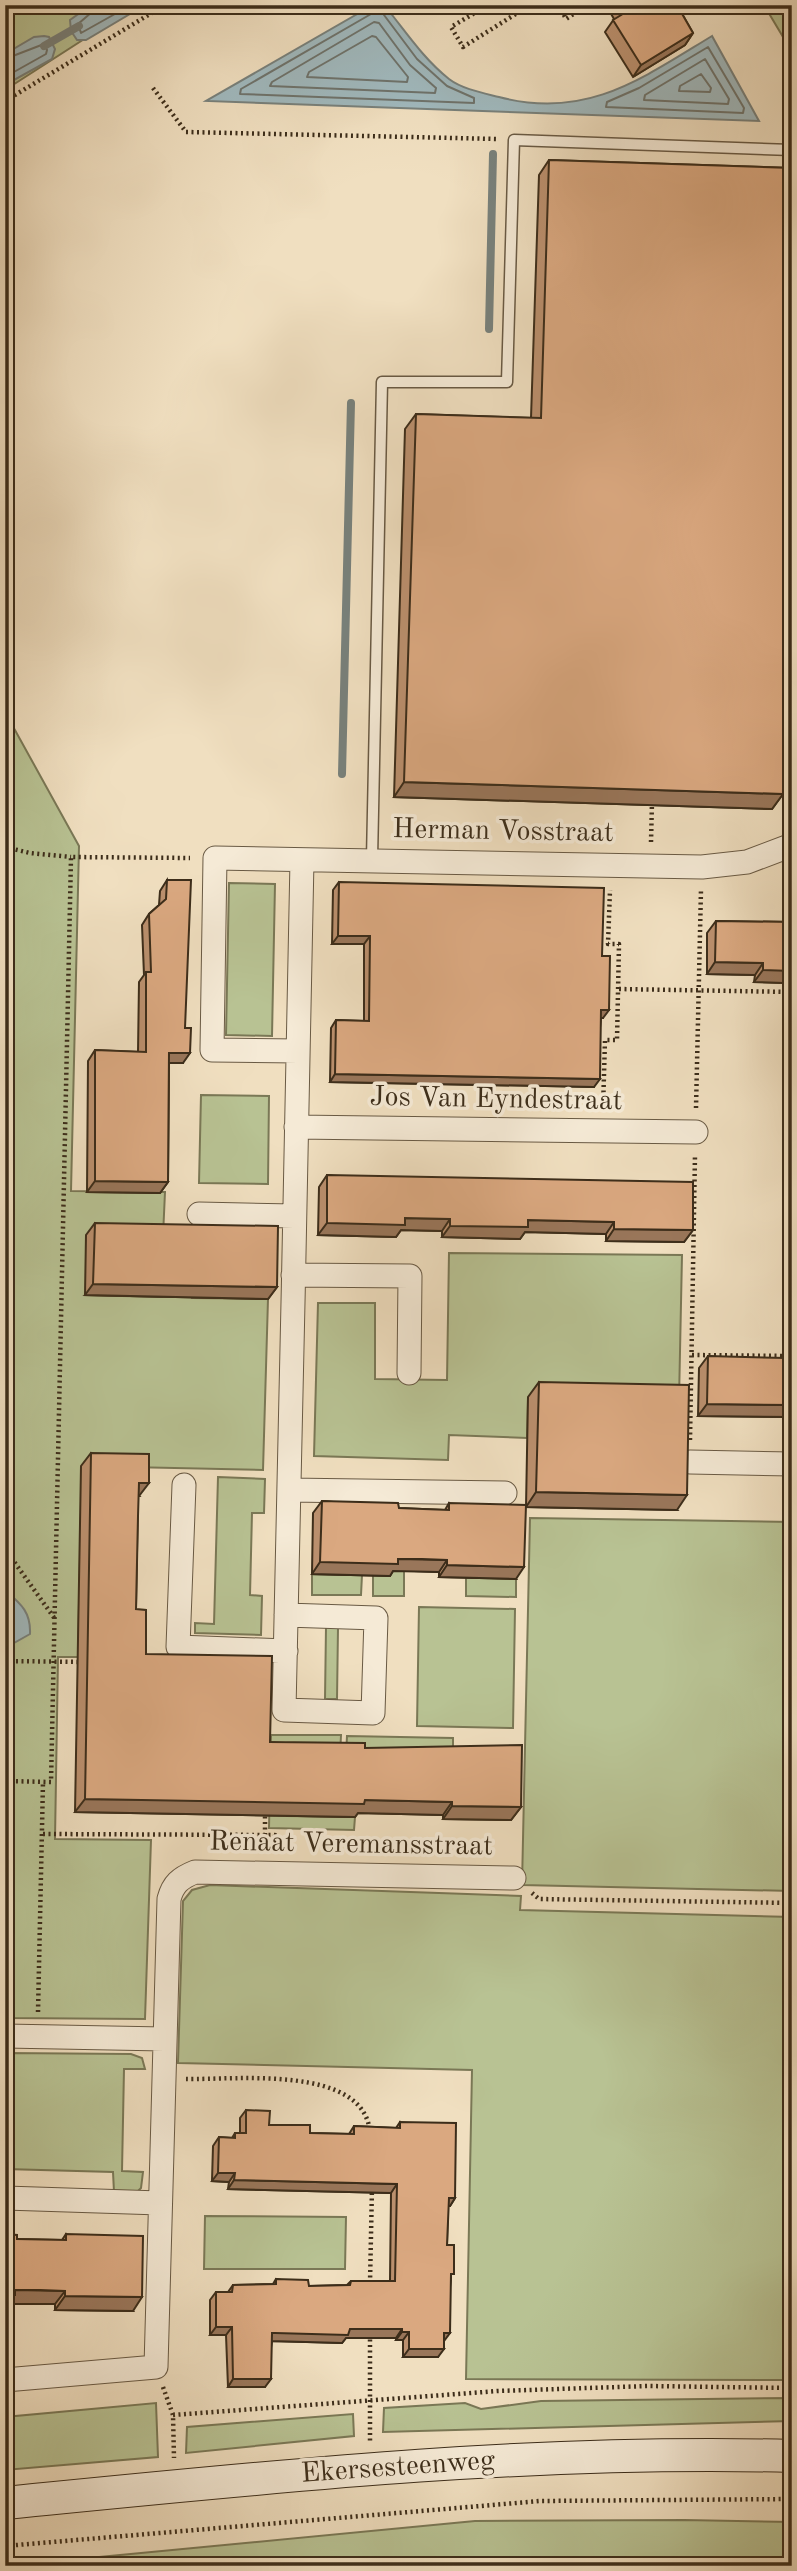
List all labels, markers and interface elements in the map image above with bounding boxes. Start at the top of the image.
street label: Herman Vosstraat [392,816,614,848]
street label: Jos Van Eyndestraat [369,1084,623,1116]
street label: Renaat Veremansstraat [209,1829,493,1861]
street label: Ekersesteenweg [300,2447,496,2489]

